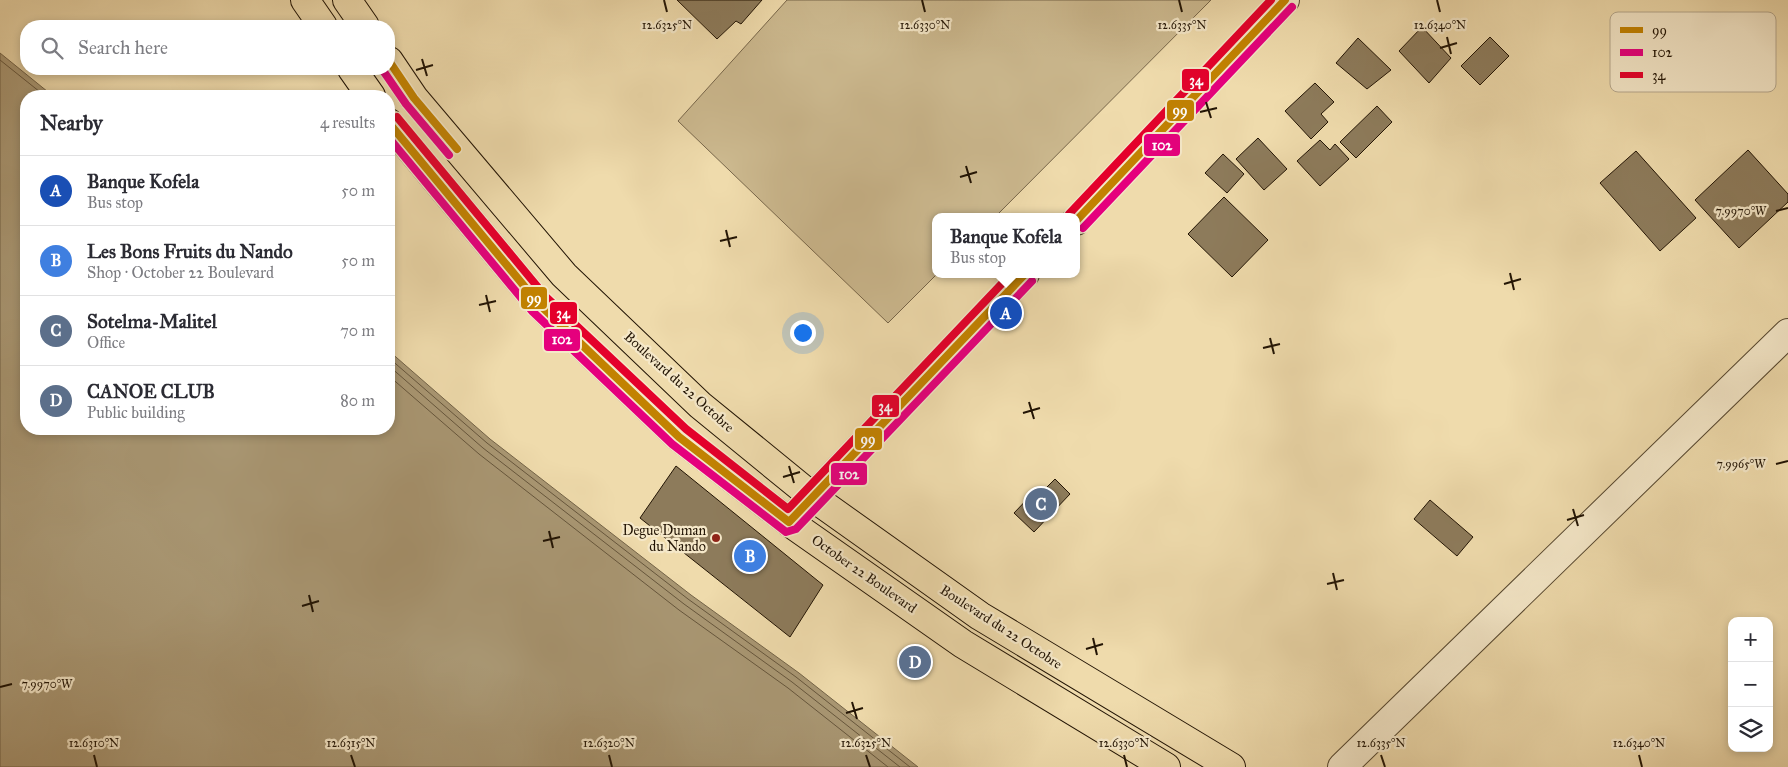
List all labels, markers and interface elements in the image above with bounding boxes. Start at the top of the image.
legend [1610,12,1776,92]
text: 12.6325°N [642,18,692,32]
text: 12.6330°N [900,18,950,32]
text: 12.6335°N [1157,18,1207,32]
text: 12.6340°N [1414,18,1466,32]
search box [20,20,395,75]
text: 99 [1652,22,1667,39]
icon: search [38,34,66,62]
text: Search here [78,36,168,59]
text: 102 [1652,44,1673,61]
text: 34 [1652,67,1667,84]
line badge: 34 [1181,68,1210,92]
text: 34 [1189,72,1204,90]
line badge: 99 [1166,99,1195,122]
text: 99 [1172,102,1188,120]
text: Nearby [40,110,103,136]
text: 4 results [320,113,375,132]
line badge: 102 [1143,133,1181,157]
text: 102 [1152,137,1173,154]
text: Banque Kofela [87,170,199,193]
text: A [51,181,61,200]
text: 50 m [341,181,375,200]
text: Bus stop [87,193,143,212]
text: 7.9970°W [1716,204,1767,218]
popup [932,213,1080,278]
text: Banque Kofela [950,225,1062,248]
text: Les Bons Fruits du Nando [87,240,293,263]
text: Bus stop [950,248,1006,267]
text: B [51,251,61,270]
text: 50 m [341,251,375,270]
text: Shop · October 22 Boulevard [87,263,274,282]
line badge: 99 [520,286,548,310]
text: 99 [526,290,542,308]
pin: A [990,294,1022,332]
line badge: 34 [549,301,578,325]
text: 34 [556,305,571,323]
text: Sotelma-Malitel [87,310,217,333]
your location [790,320,816,346]
text: C [51,321,61,340]
text: 70 m [340,321,375,340]
line badge: 102 [543,328,581,352]
street label: Boulevard du 22 Octobre [621,328,738,436]
text: 102 [552,331,573,348]
text: Office [87,333,125,352]
text: CANOE CLUB [87,380,215,403]
text: D [50,391,62,410]
text: 80 m [340,391,375,410]
line badge: 34 [871,394,900,418]
text: 34 [878,398,893,416]
text: Public building [87,403,185,422]
line badge: 99 [854,427,883,451]
text: 99 [860,431,876,449]
text: 7.9965°W [1716,457,1766,471]
line badge: 102 [830,462,868,486]
text: 102 [839,466,860,483]
pin: C [1025,485,1057,523]
place label: Degue Duman du Nando [622,522,706,555]
street label: October 22 Boulevard [808,531,920,617]
marker: Degue Duman du Nando [710,532,722,544]
pin: B [734,537,766,575]
street label: Boulevard du 22 Octobre [937,581,1065,673]
map controls [1728,617,1773,752]
button: + [1728,617,1773,662]
pin: D [899,643,931,681]
button: − [1728,662,1773,707]
text: 7.9970°W [22,677,73,691]
button: layers [1728,707,1773,752]
text: 12.6310°N [69,736,119,750]
text: 12.6315°N [326,736,376,750]
text: 12.6320°N [583,736,635,750]
text: 12.6325°N [841,736,891,750]
text: 12.6330°N [1099,736,1149,750]
text: 12.6335°N [1356,736,1406,750]
text: 12.6340°N [1613,736,1665,750]

